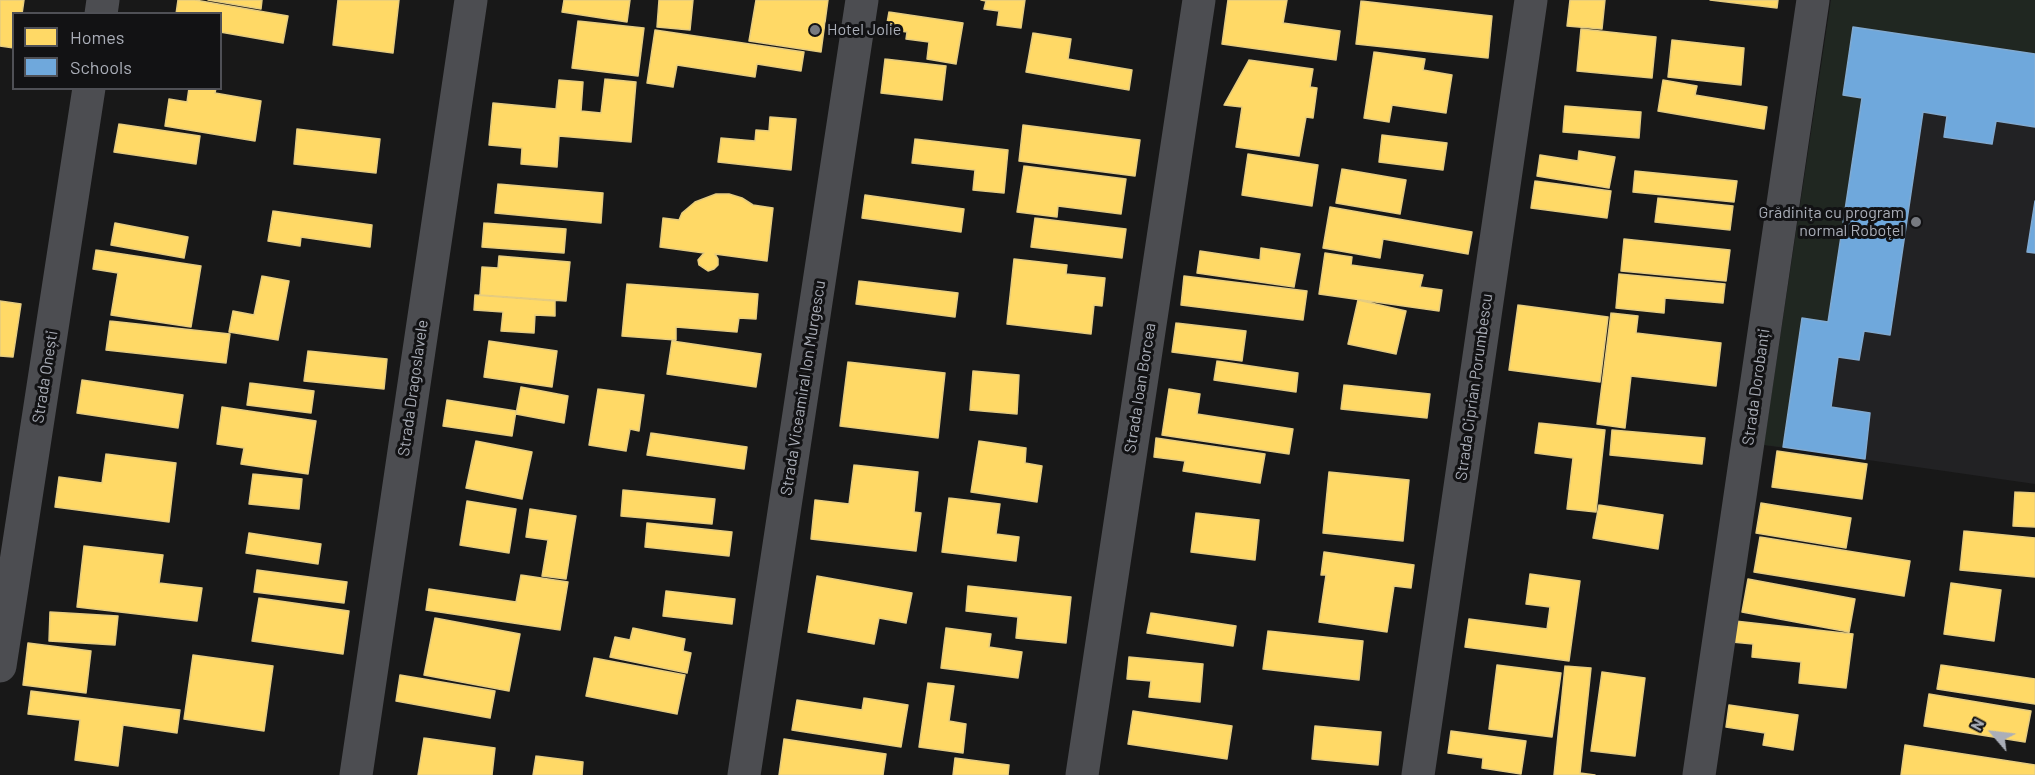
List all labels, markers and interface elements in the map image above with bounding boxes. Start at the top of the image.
legend [12,12,222,90]
place label: Hotel Jolie [827,20,901,40]
marker: Hotel Jolie [808,23,822,37]
text: Homes [70,26,124,48]
text: Schools [70,56,132,78]
place label: Grădinița cu program normal Roboțel [1758,203,1904,241]
marker: Grădinița cu program normal Roboțel [1909,215,1923,229]
street label: Strada Viceamiral Ion Murgescu [776,279,830,497]
street label: Strada Ciprian Porumbescu [1451,292,1497,482]
street label: Strada Dragoslavele [394,318,432,458]
street label: Strada Ioan Borcea [1120,322,1160,454]
street label: Strada Dorobanți [1738,327,1774,447]
street label: Strada Onești [28,329,62,425]
north arrow [1963,703,2023,763]
text: N [1966,715,1988,733]

